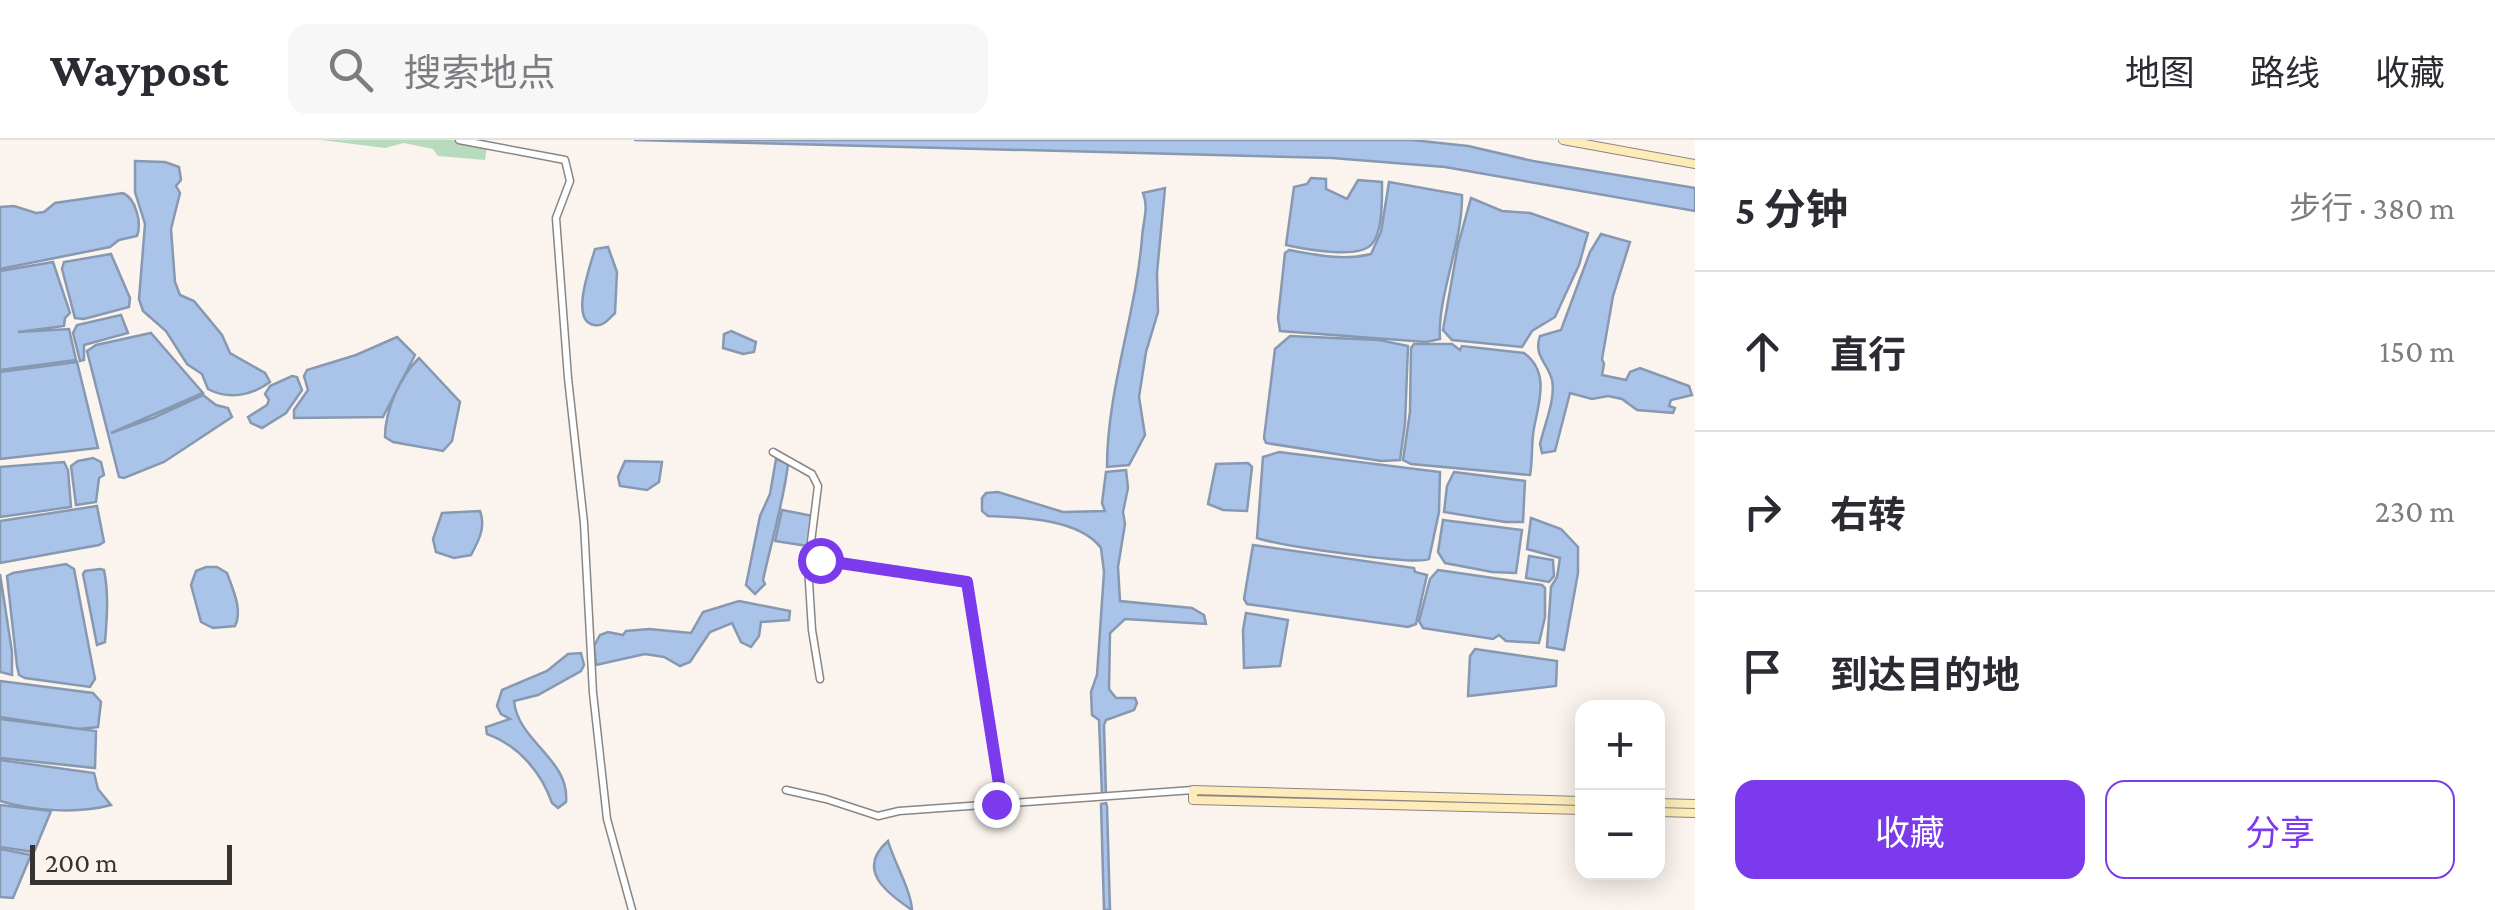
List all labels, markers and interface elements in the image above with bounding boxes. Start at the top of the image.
search box [288,24,988,114]
icon: search [323,42,378,97]
text: Waypost [50,43,228,96]
text: 搜索地点 [403,52,555,94]
text: 地图 [2125,54,2195,93]
text: 路线 [2250,54,2320,93]
text: 收藏 [2375,54,2445,93]
text: 5 分钟 [1735,186,1848,233]
text: 步行 · 380 m [2289,190,2455,226]
icon: ahead [1735,324,1790,379]
text: 150 m [2379,333,2455,369]
text: 直行 [1830,334,1906,376]
icon: right [1735,484,1790,539]
text: 230 m [2375,493,2455,529]
text: 右转 [1830,494,1906,536]
route start [798,538,844,584]
icon: arrive [1735,644,1790,699]
text: 到达目的地 [1830,654,2020,696]
map controls [1575,700,1665,880]
button: + [1575,700,1665,790]
button: 收藏 [1735,780,2085,879]
button: 分享 [2105,780,2455,879]
route end [974,782,1020,828]
button: − [1575,790,1665,880]
scale bar [30,840,232,884]
text: 200 m [45,847,118,878]

